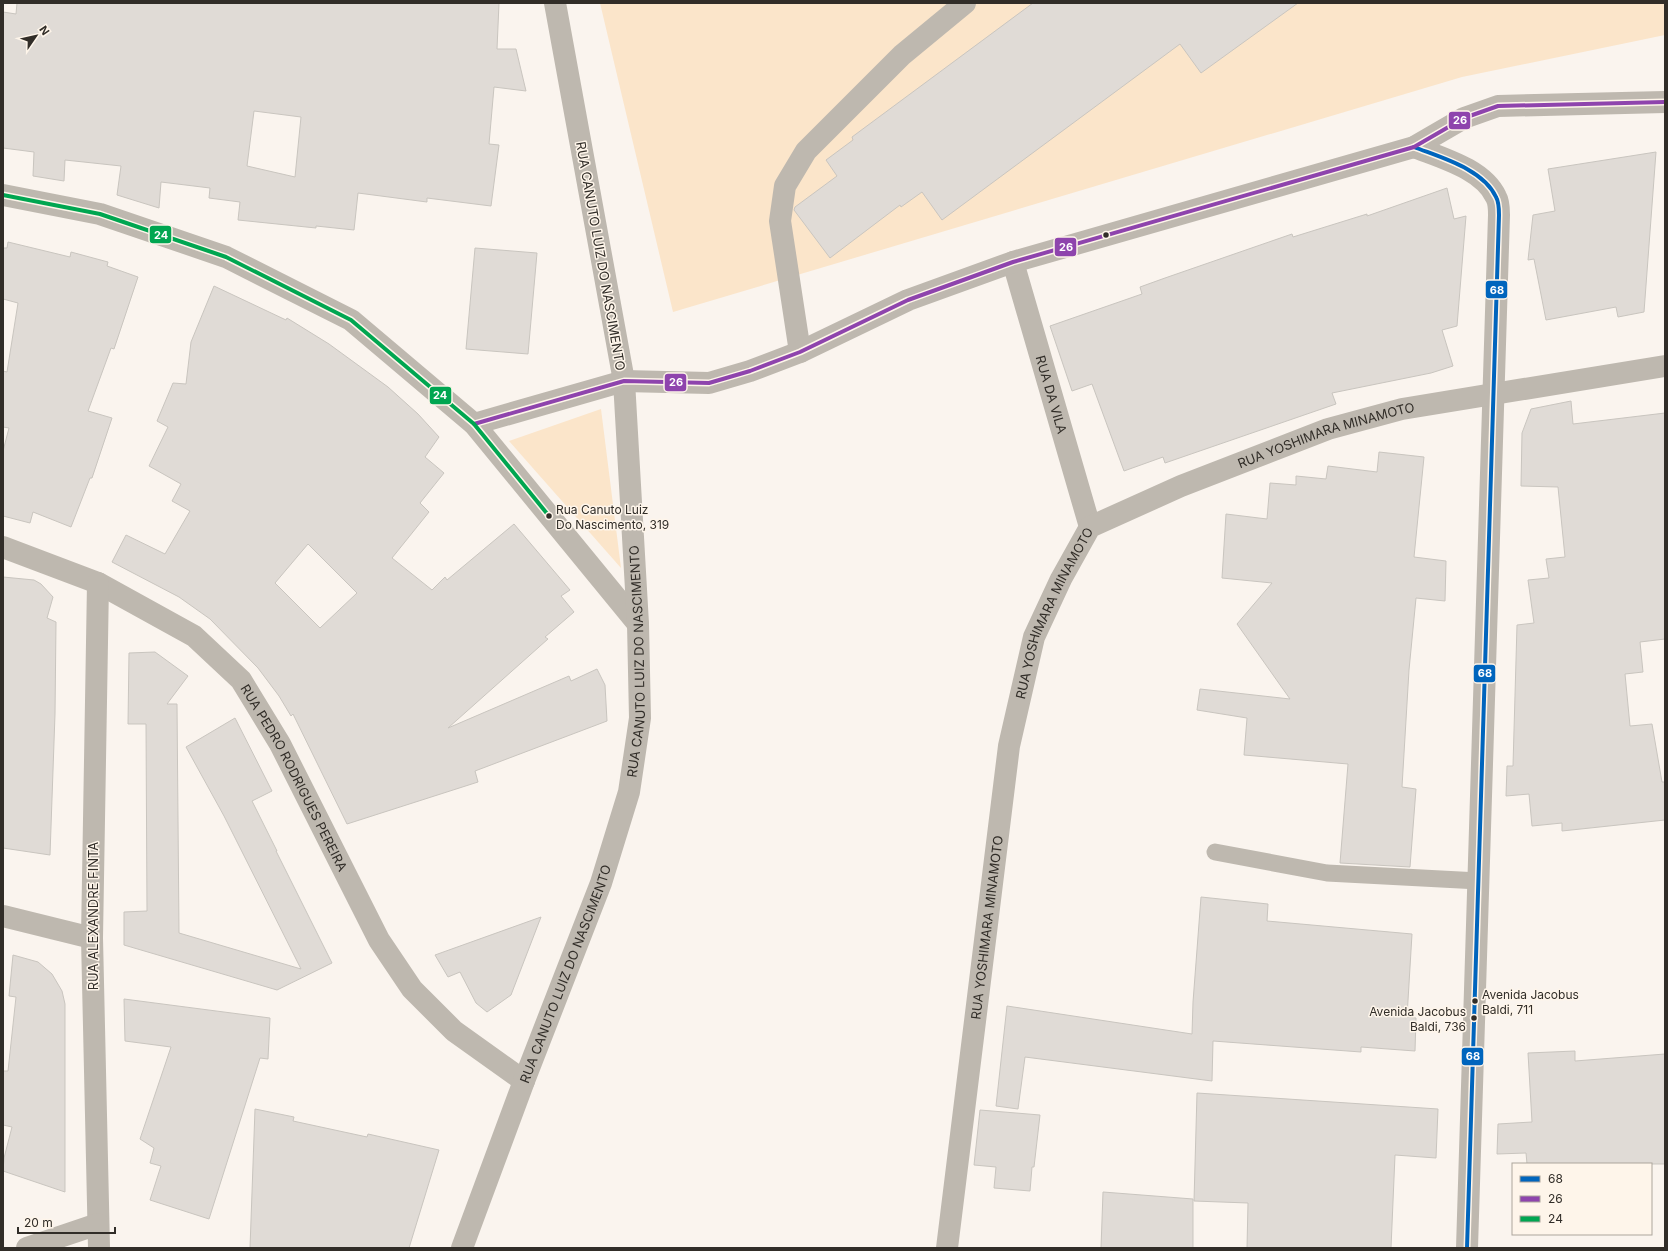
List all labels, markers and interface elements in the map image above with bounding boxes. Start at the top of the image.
north arrow [16,16,56,56]
text: N [36,23,52,38]
line badge: 26 [1448,111,1471,130]
text: 26 [1453,113,1467,127]
street label: RUA CANUTO LUIZ DO NASCIMENTO [573,140,629,372]
line badge: 24 [149,225,172,244]
text: 24 [154,228,168,242]
unlabelled marker [1101,230,1111,240]
line badge: 26 [1054,237,1077,257]
text: 26 [1059,240,1073,254]
line badge: 68 [1485,280,1508,299]
text: 68 [1490,283,1504,297]
street label: RUA DA VILA [1033,353,1070,436]
line badge: 26 [664,373,687,392]
text: 26 [669,375,683,389]
line badge: 24 [429,386,452,405]
text: 24 [433,388,447,402]
street label: RUA YOSHIMARA MINAMOTO [1235,399,1416,471]
place label: Rua Canuto Luiz Do Nascimento, 319 [556,502,669,532]
marker: Rua Canuto Luiz Do Nascimento, 319 [544,511,554,521]
street label: RUA YOSHIMARA MINAMOTO [1012,524,1096,701]
street label: RUA CANUTO LUIZ DO NASCIMENTO [623,545,648,778]
line badge: 68 [1473,664,1496,683]
text: 68 [1478,666,1492,680]
street label: RUA PEDRO RODRIGUES PEREIRA [237,681,351,874]
street label: RUA YOSHIMARA MINAMOTO [967,834,1006,1020]
street label: RUA ALEXANDRE FINTA [85,842,101,990]
street label: RUA CANUTO LUIZ DO NASCIMENTO [516,863,614,1085]
place label: Avenida Jacobus Baldi, 711 [1482,987,1579,1017]
marker: Avenida Jacobus Baldi, 711 [1470,996,1480,1006]
place label: Avenida Jacobus Baldi, 736 [1369,1004,1466,1034]
marker: Avenida Jacobus Baldi, 736 [1469,1013,1479,1023]
line badge: 68 [1461,1047,1484,1066]
text: 68 [1466,1049,1480,1063]
legend [1512,1163,1652,1235]
text: 68 [1548,1171,1563,1186]
text: 26 [1548,1191,1563,1206]
scale bar [18,1209,115,1235]
text: 24 [1548,1211,1563,1226]
text: 20 m [24,1215,53,1230]

